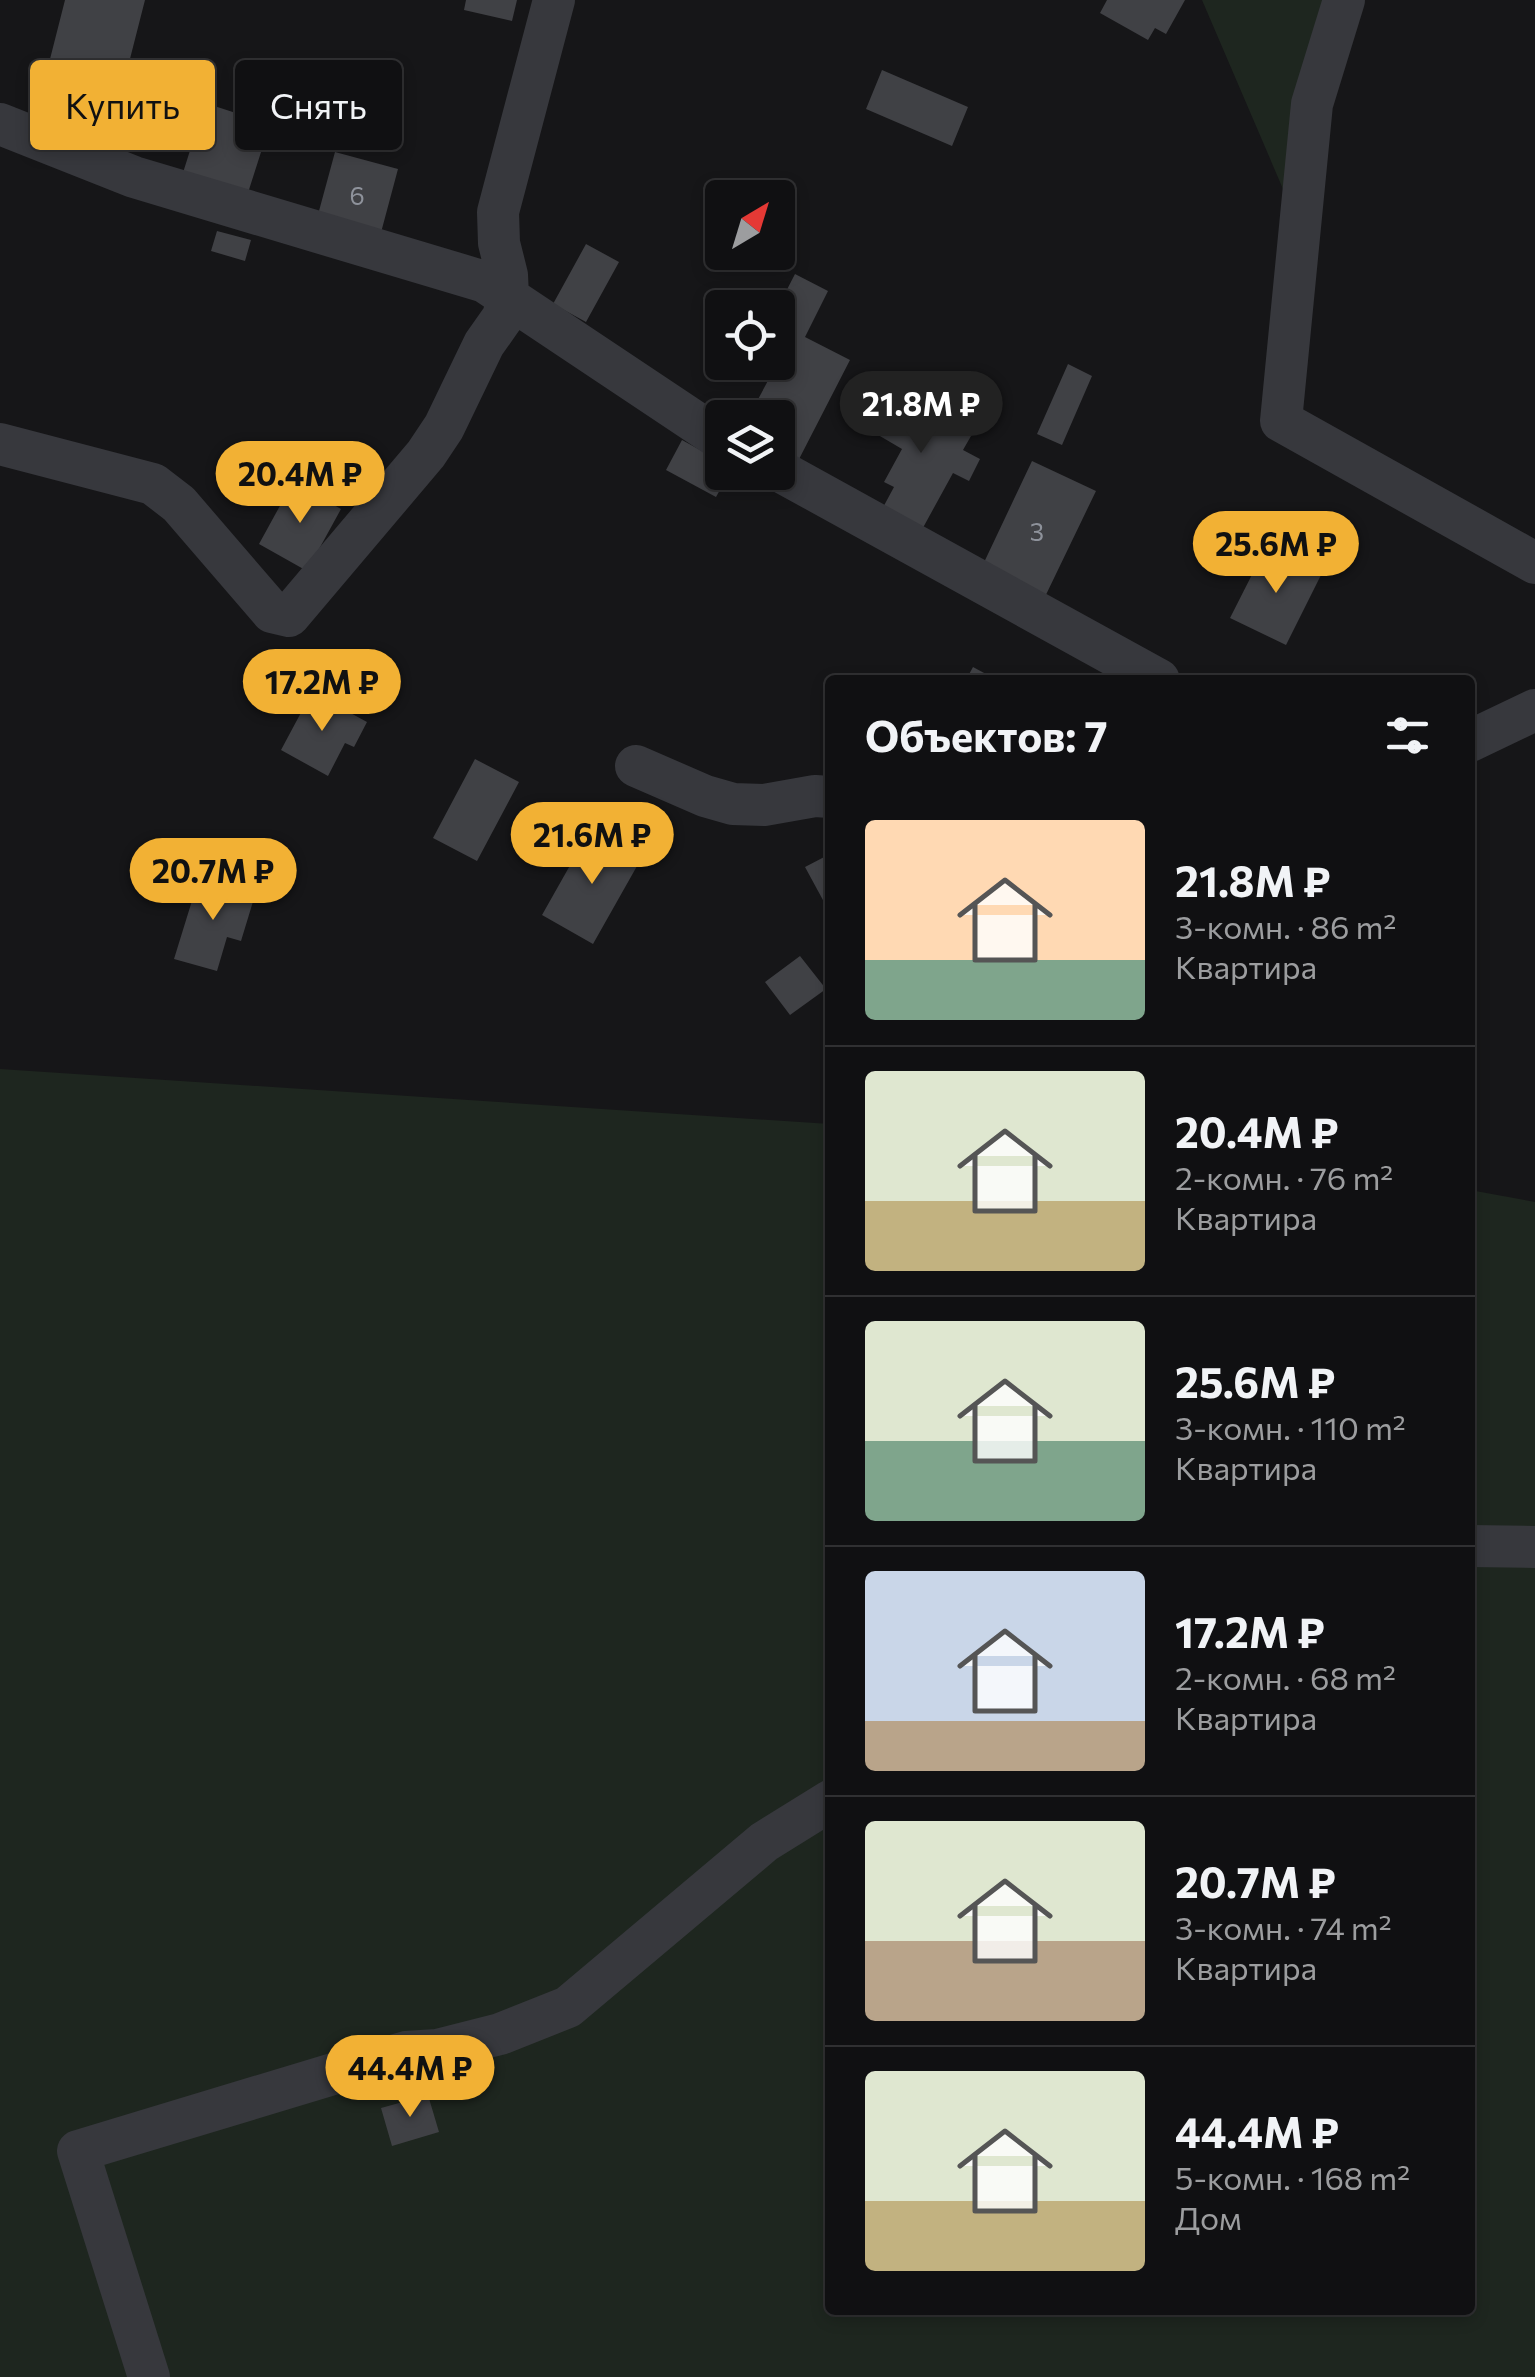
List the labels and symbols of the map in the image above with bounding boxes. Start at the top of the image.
house number: 6 [349,180,365,210]
north arrow [705,180,795,270]
pin: 21.8M ₽ [829,371,1013,456]
pin: 20.4M ₽ [208,441,392,526]
pin: 25.6M ₽ [1184,511,1368,596]
house number: 3 [1030,516,1044,546]
pin: 17.2M ₽ [230,649,414,734]
pin: 21.6M ₽ [500,802,684,887]
pin: 20.7M ₽ [121,838,305,923]
pin: 44.4M ₽ [318,2035,502,2120]

